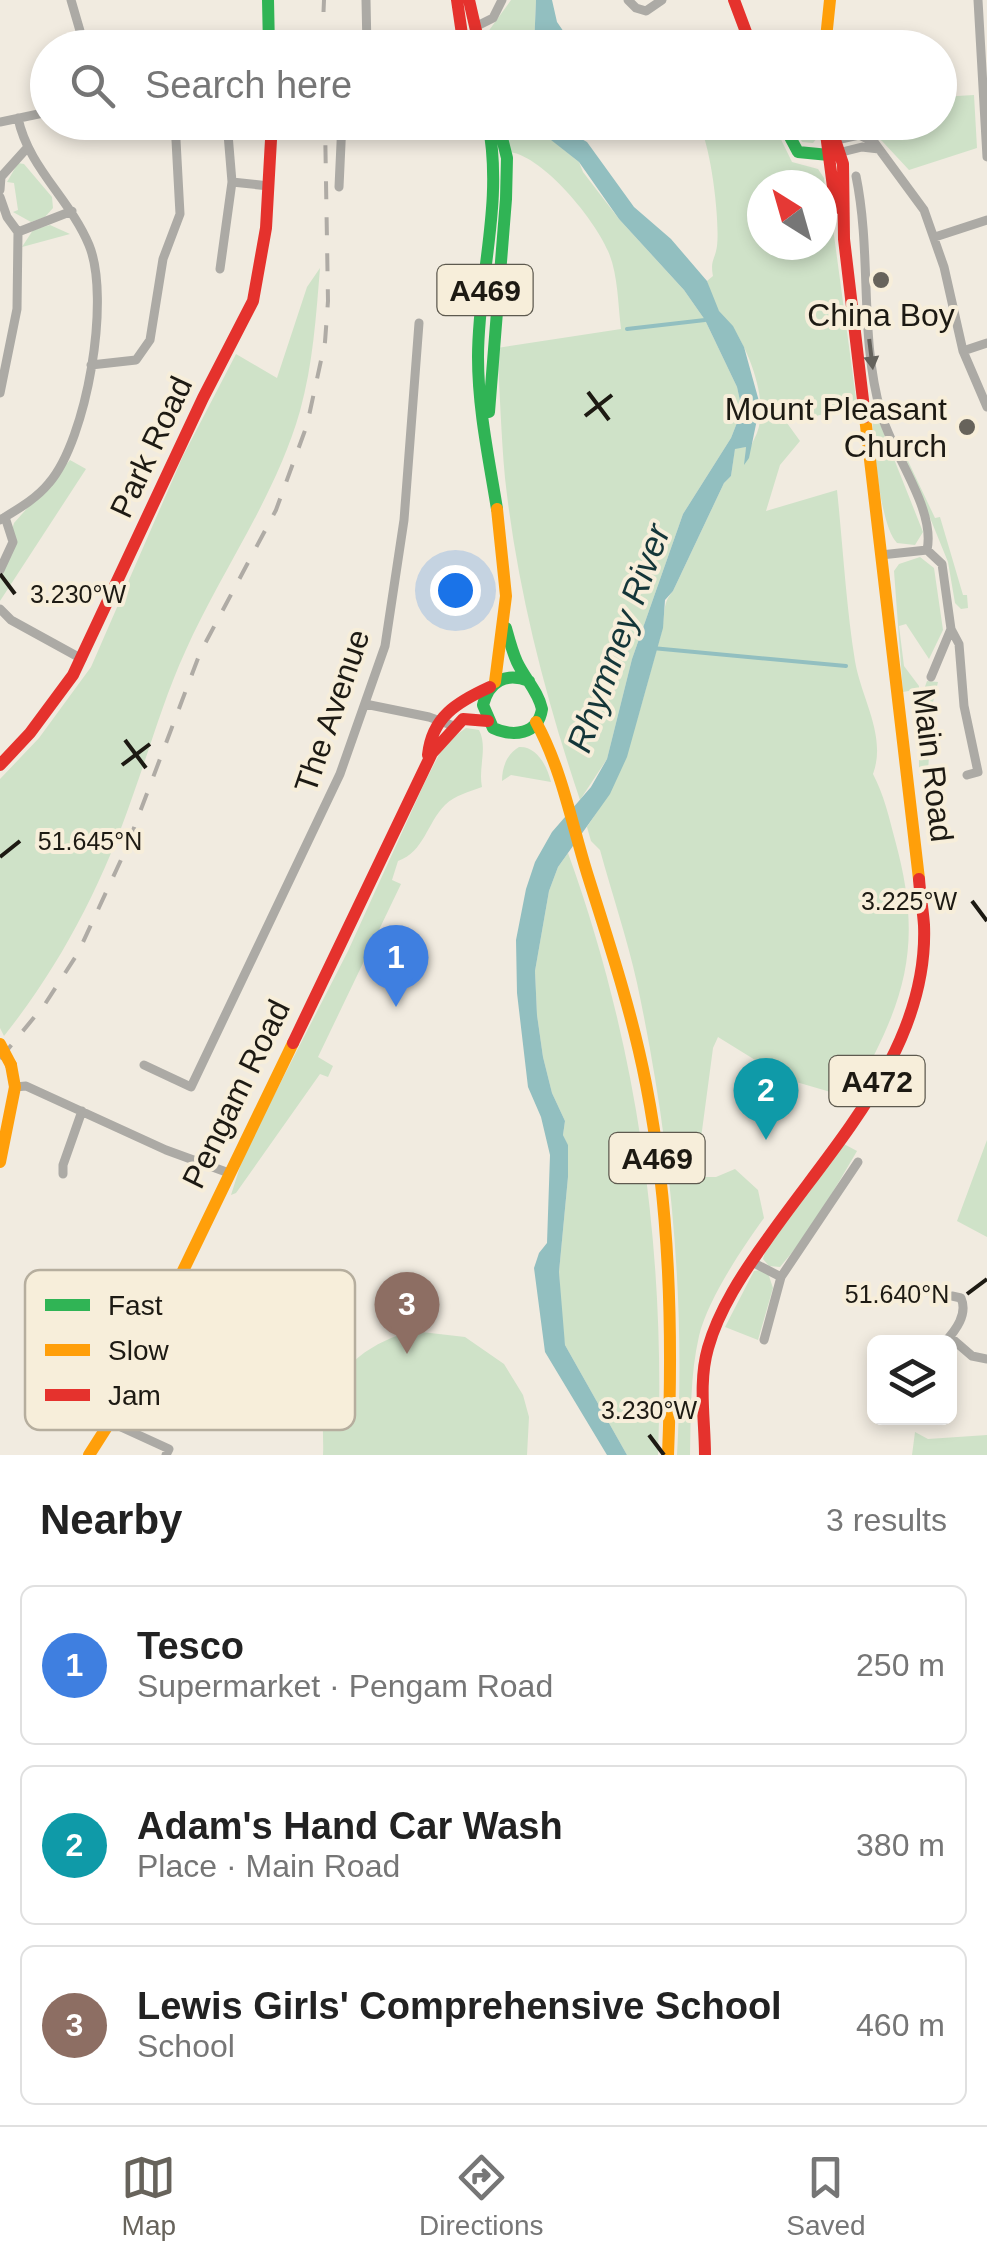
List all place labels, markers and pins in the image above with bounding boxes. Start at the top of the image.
marker: China Boy [870,269,892,291]
place label: China Boy [807,297,955,333]
place label: Mount Pleasant Church [725,391,947,464]
marker: Mount Pleasant Church [956,416,978,438]
pin: 1 [364,924,428,1007]
pin: 2 [734,1058,798,1140]
pin: 3 [374,1272,440,1354]

